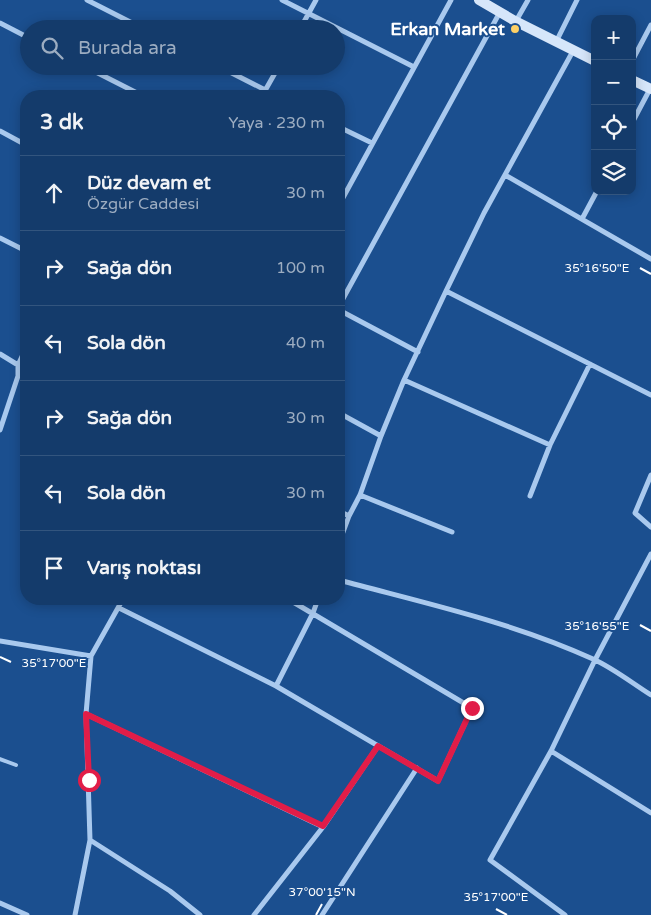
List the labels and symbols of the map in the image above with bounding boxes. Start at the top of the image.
place label: Erkan Market [390,18,505,40]
marker: Erkan Market [509,23,521,35]
text: 35°16'50"E [565,261,630,275]
text: 35°16'55"E [565,619,630,633]
text: 35°17'00"E [22,656,87,670]
route end [461,697,484,720]
route start [78,769,101,792]
text: 37°00'15"N [288,885,356,899]
text: 35°17'00"E [464,890,529,904]

